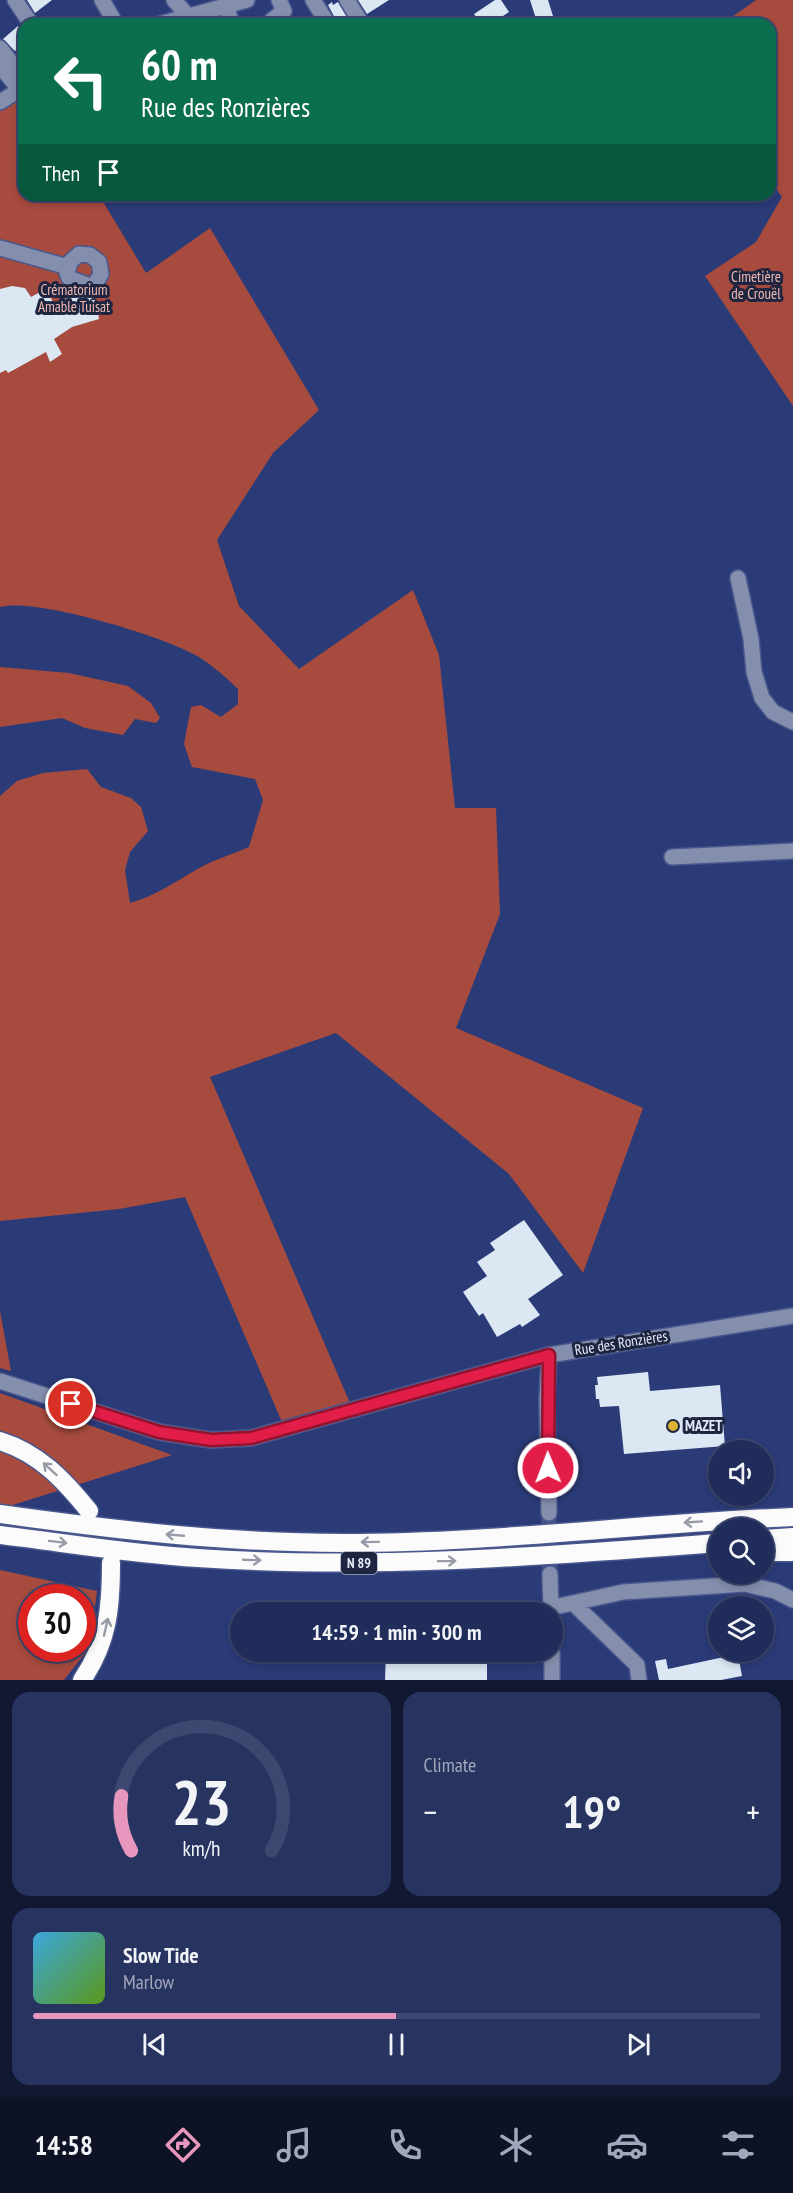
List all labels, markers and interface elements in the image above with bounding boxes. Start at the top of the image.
text: 60 m [141,37,218,92]
icon: left [42,42,120,120]
text: Rue des Ronzières [141,90,310,124]
icon: arrive [92,156,125,189]
text: Then [42,159,80,187]
park label: Cimetière de Crouël [731,267,781,303]
park label: Crématorium Amable Tuisat [38,280,110,316]
street label: Rue des Ronzières [573,1326,669,1359]
pin [45,1378,96,1429]
icon: arrive [54,1387,87,1420]
place label: MAZET [685,1416,722,1435]
marker: MAZET [666,1419,680,1433]
position arrow [516,1436,580,1500]
map controls [708,1440,774,1662]
button: sound [708,1440,774,1506]
one-way arrow [43,1462,58,1476]
one-way arrow [683,1517,703,1528]
button: search [708,1518,774,1584]
one-way arrow [165,1529,185,1540]
one-way arrow [360,1536,380,1548]
one-way arrow [48,1537,68,1548]
road number: N 89 [341,1552,377,1574]
one-way arrow [242,1554,262,1566]
one-way arrow [437,1555,457,1567]
speed limit sign: 30 [18,1584,96,1662]
button: layers [708,1596,774,1662]
one-way arrow [101,1618,112,1637]
text: 14:59 · 1 min · 300 m [311,1618,482,1646]
text: Climate [424,1752,476,1778]
text: 23 [171,1761,231,1842]
text: 19° [562,1782,621,1840]
text: − [424,1790,437,1833]
text: + [746,1790,760,1833]
text: km/h [182,1834,220,1862]
text: Slow Tide [123,1941,199,1969]
text: Marlow [123,1969,174,1995]
icon: previous [138,2028,171,2061]
icon: pause [380,2028,413,2061]
icon: next [622,2028,655,2061]
icon: directions [162,2124,204,2166]
icon: music [273,2124,315,2166]
icon: phone [384,2124,426,2166]
icon: climate [495,2124,537,2166]
icon: car [606,2124,648,2166]
icon: filters [717,2124,759,2166]
text: 14:58 [34,2128,93,2162]

